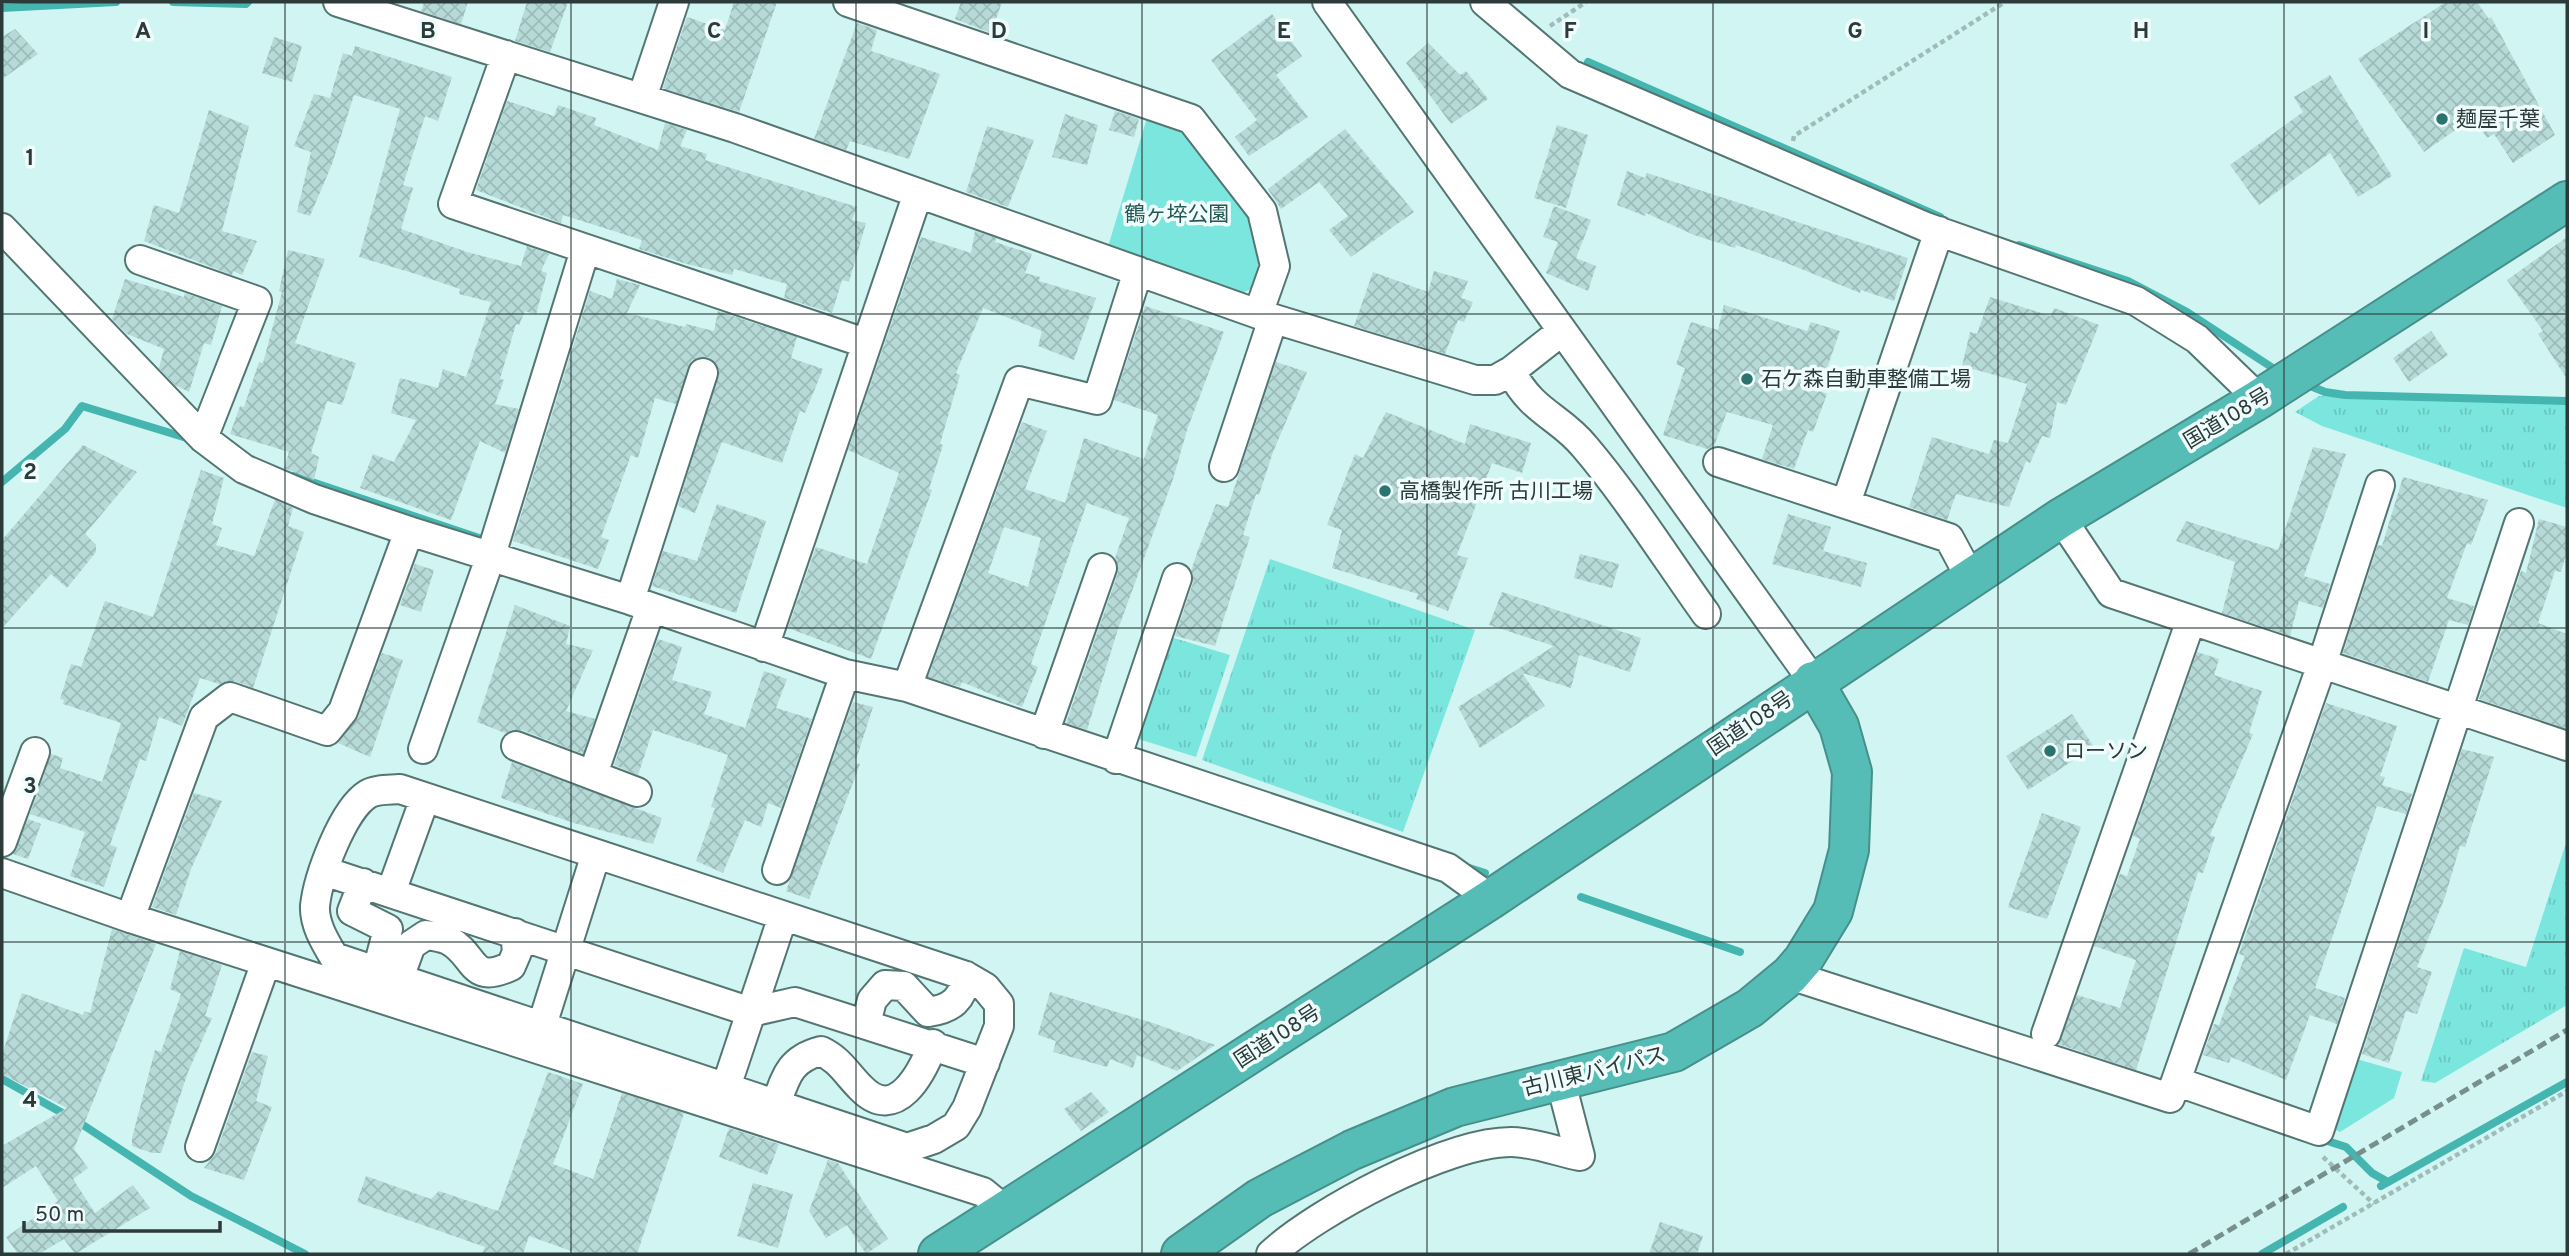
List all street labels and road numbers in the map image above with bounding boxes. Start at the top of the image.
street label: 国道108号 [2179,383,2276,456]
street label: 国道108号 [1703,686,1799,763]
street label: 国道108号 [1230,999,1326,1075]
street label: 古川東バイパス [1520,1042,1669,1103]

